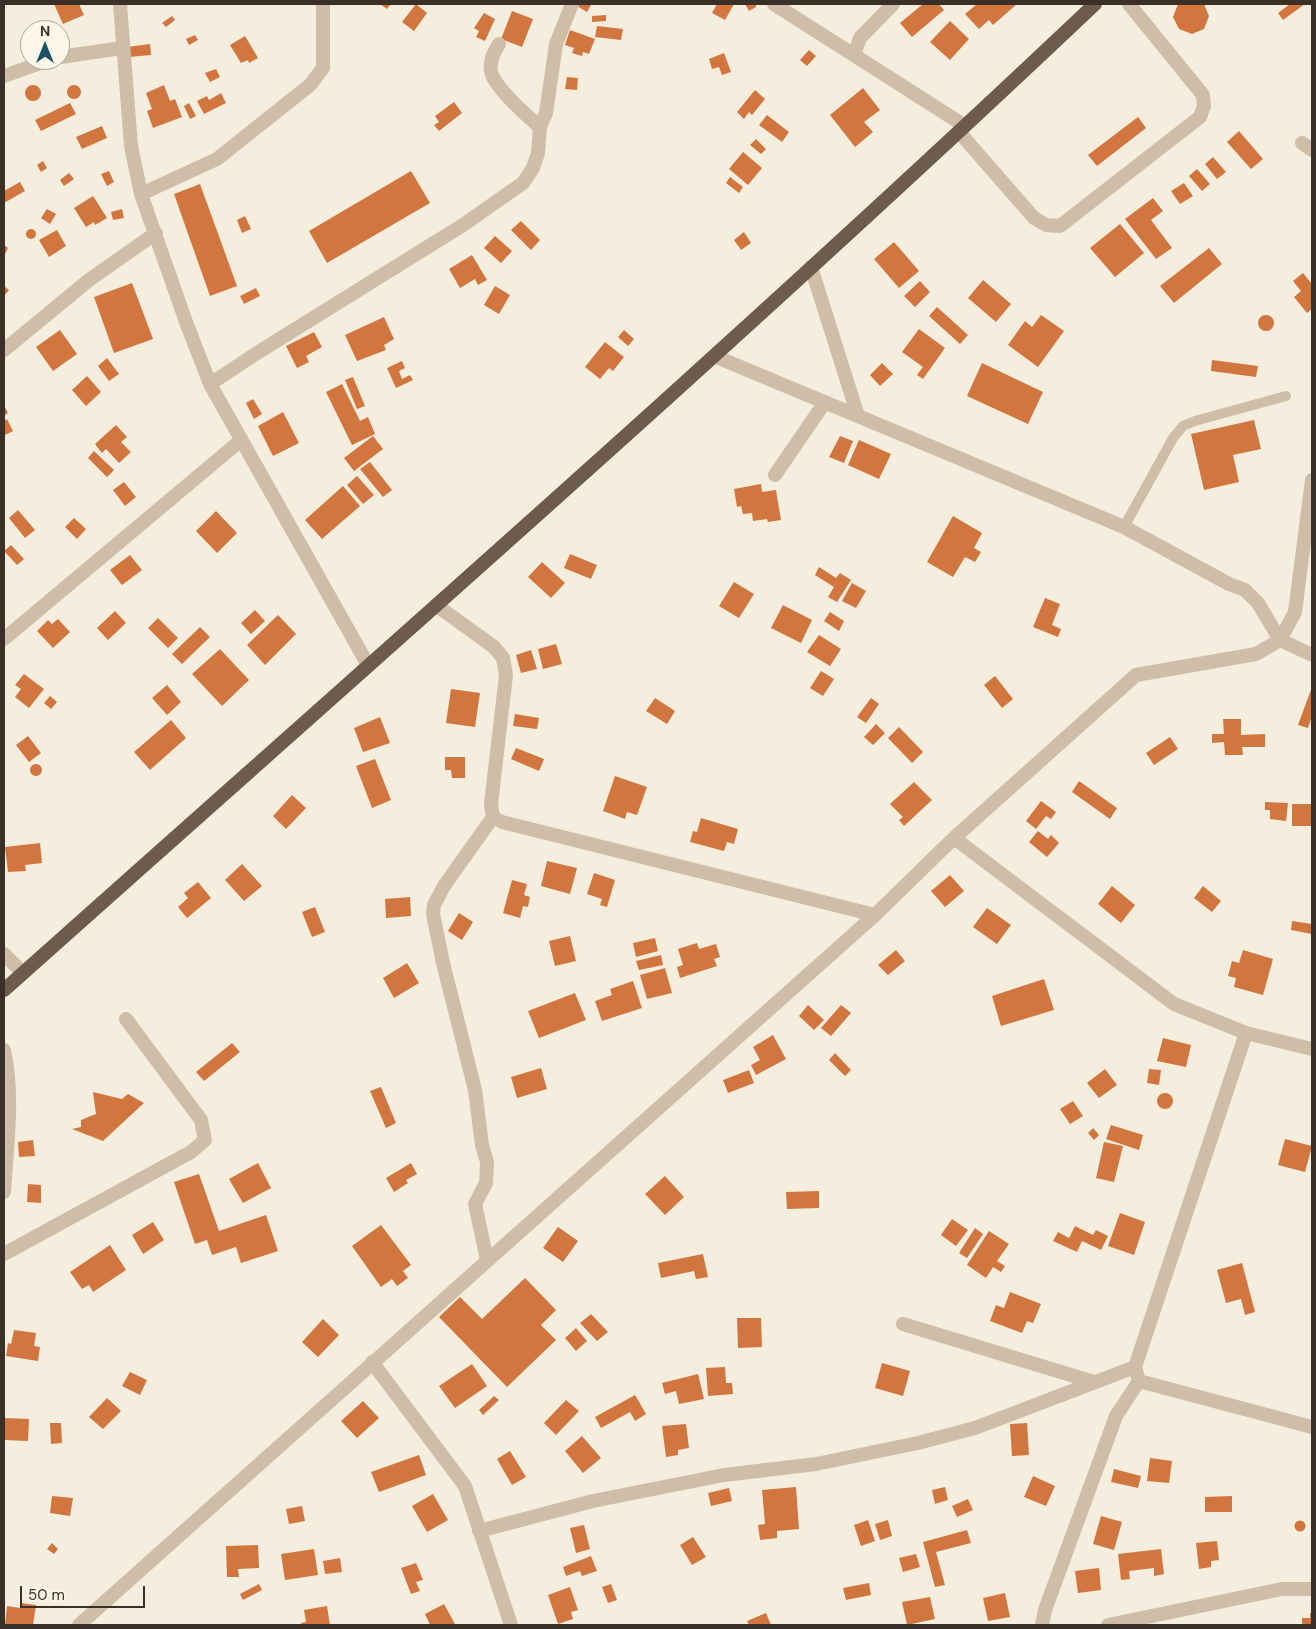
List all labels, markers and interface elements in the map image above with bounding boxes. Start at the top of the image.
north arrow [20,20,70,70]
text: N [40,22,50,40]
scale bar [22,1576,148,1608]
text: 50 m [28,1585,65,1605]

